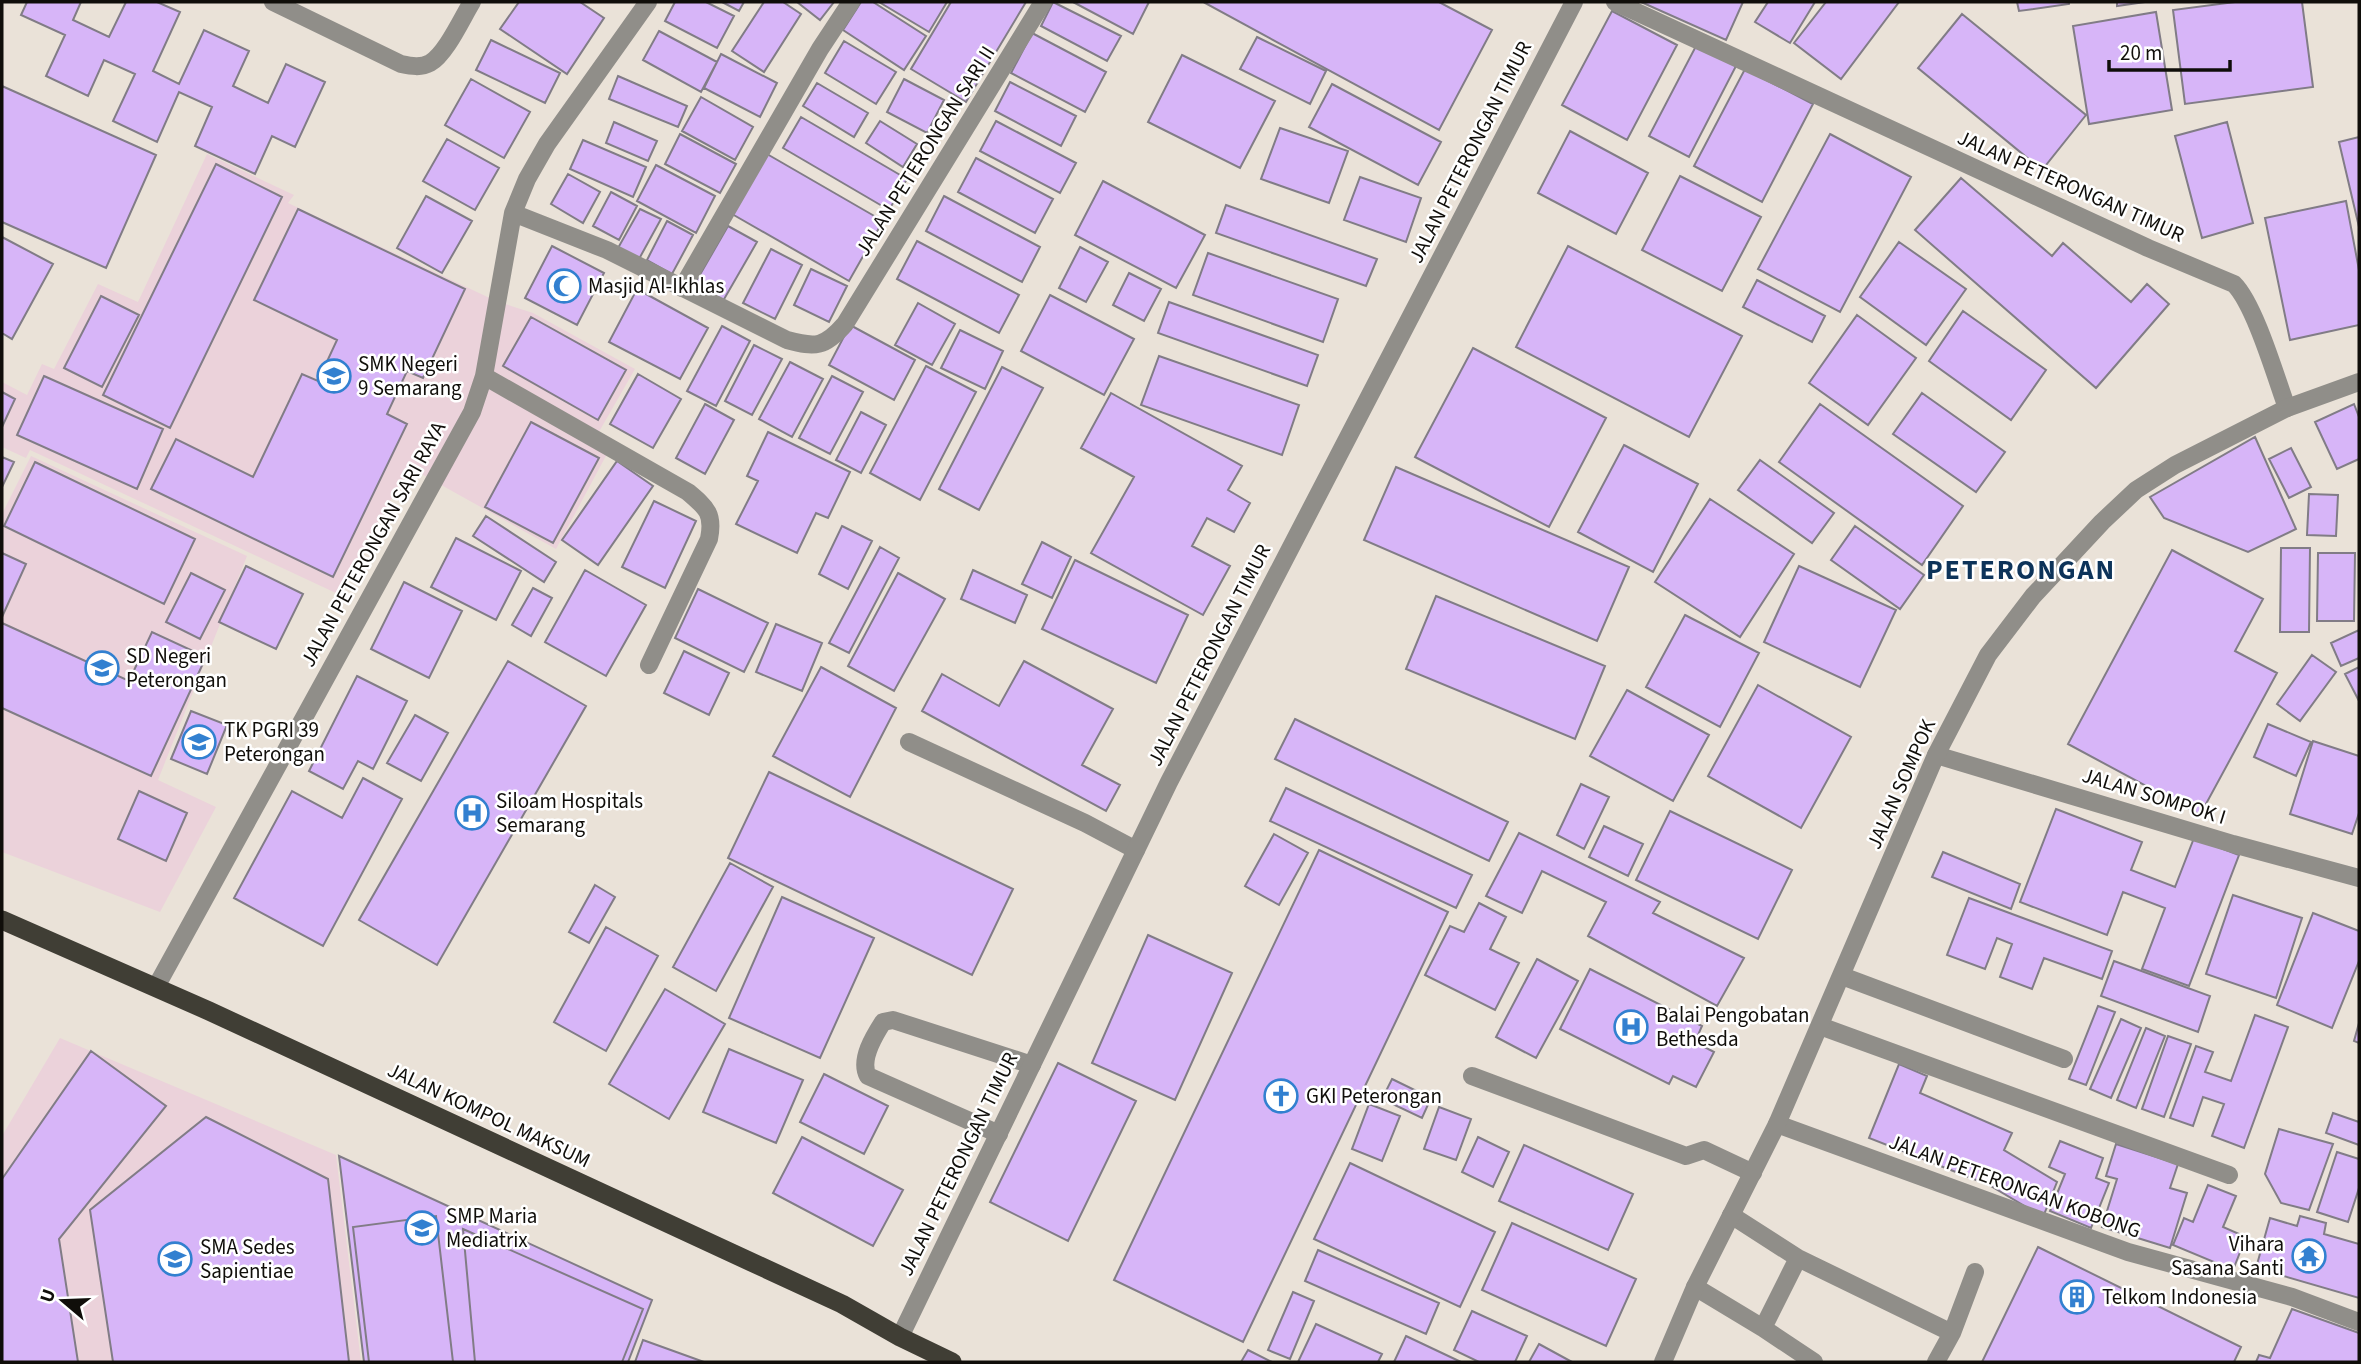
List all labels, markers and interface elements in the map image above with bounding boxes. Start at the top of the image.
scale bar [2109,28,2230,72]
street label: JALAN PETERONGAN TIMUR [1401,36,1539,268]
text: 20 m [2120,38,2162,68]
street label: JALAN PETERONGAN SARI II [848,40,1002,262]
street label: JALAN PETERONGAN TIMUR [1953,122,2189,250]
mosque icon: Masjid Al-Ikhlas [545,267,583,305]
place label: Masjid Al-Ikhlas [588,271,724,301]
place label: SMK Negeri 9 Semarang [358,349,462,403]
school or university icon: SMK Negeri 9 Semarang [315,357,353,395]
street label: JALAN PETERONGAN SARI RAYA [293,415,453,672]
street label: JALAN PETERONGAN TIMUR [1140,539,1278,771]
district label: PETERONGAN [1926,550,2116,590]
place label: SD Negeri Peterongan [126,641,227,695]
school or university icon: SD Negeri Peterongan [83,649,121,687]
street label: JALAN SOMPOK [1859,713,1943,854]
place label: TK PGRI 39 Peterongan [224,715,325,769]
school or university icon: TK PGRI 39 Peterongan [180,723,218,761]
street label: JALAN SOMPOK I [2078,760,2230,832]
place label: Siloam Hospitals Semarang [496,786,643,840]
hospital icon: Siloam Hospitals Semarang [453,794,491,832]
place label: Balai Pengobatan Bethesda [1656,1000,1810,1054]
hospital icon: Balai Pengobatan Bethesda [1612,1008,1650,1046]
street label: JALAN PETERONGAN TIMUR [891,1047,1025,1281]
street label: JALAN KOMPOL MAKSUM [383,1055,595,1175]
church icon: GKI Peterongan [1262,1077,1300,1115]
place label: GKI Peterongan [1306,1081,1442,1111]
street label: JALAN PETERONGAN KOBONG [1885,1126,2145,1246]
place label: SMP Maria Mediatrix [446,1201,537,1255]
school or university icon: SMP Maria Mediatrix [403,1209,441,1247]
place label: Vihara Sasana Santi [2171,1229,2284,1283]
place label: SMA Sedes Sapientiae [200,1232,295,1286]
temple icon: Vihara Sasana Santi [2290,1237,2328,1275]
school or university icon: SMA Sedes Sapientiae [156,1240,194,1278]
north arrow [28,1266,98,1336]
building icon: Telkom Indonesia [2058,1278,2096,1316]
place label: Telkom Indonesia [2102,1282,2257,1312]
text: U [34,1286,63,1306]

